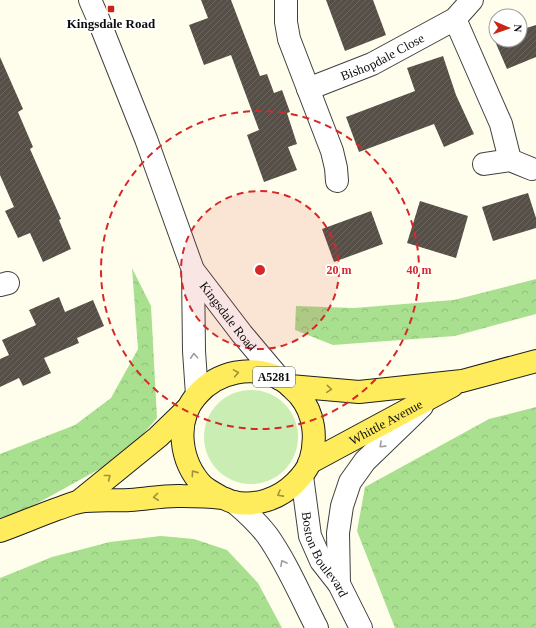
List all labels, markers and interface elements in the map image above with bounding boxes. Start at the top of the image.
marker: Kingsdale Road [106,4,116,14]
north arrow [488,8,528,48]
place label: Kingsdale Road [67,16,156,31]
text: N [512,24,524,33]
street label: Bishopdale Close [338,30,427,84]
centre of rings [253,263,267,277]
text: 20 m [327,263,352,277]
text: 40 m [407,263,432,277]
street label: Kingsdale Road [197,279,260,354]
one-way arrow [190,353,199,359]
road number: A5281 [253,367,295,387]
one-way arrow [233,369,240,378]
one-way arrow [326,385,332,394]
street label: Whittle Avenue [347,396,425,448]
one-way arrow [379,440,387,447]
one-way arrow [192,470,199,477]
one-way arrow [104,475,111,482]
one-way arrow [277,490,284,497]
one-way arrow [152,492,159,501]
street label: Boston Boulevard [299,511,351,600]
one-way arrow [281,559,288,567]

